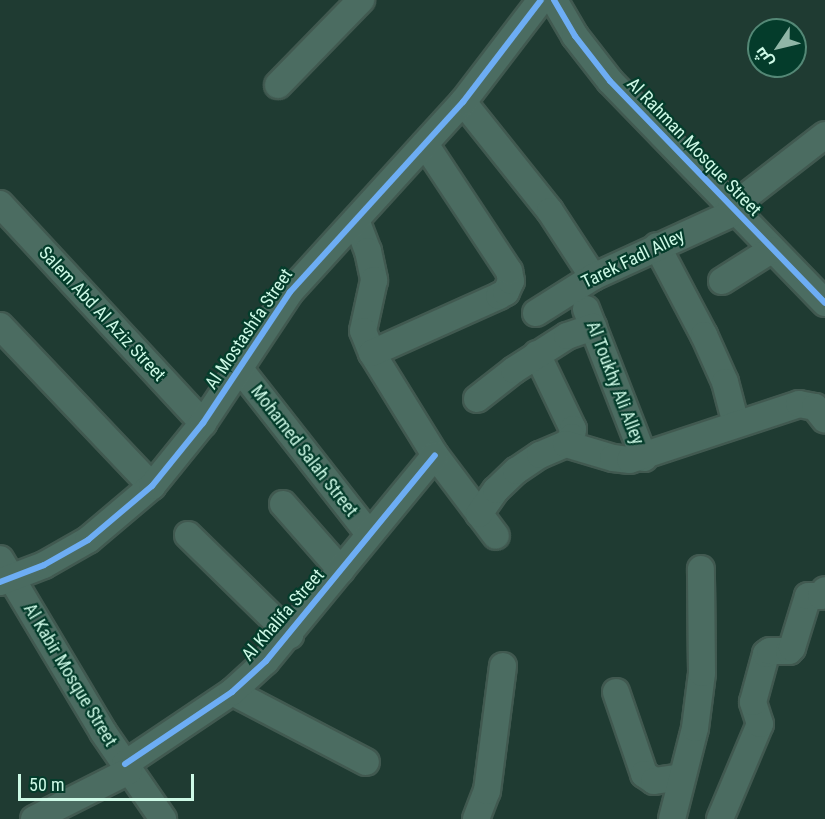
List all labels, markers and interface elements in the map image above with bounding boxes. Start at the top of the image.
north arrow [747,18,807,78]
text: ش [750,44,777,71]
street label: Al Rahman Mosque Street [622,73,766,221]
street label: Tarek Fadl Alley [578,225,688,293]
street label: Salem Abd Al Aziz Street [34,242,170,386]
street label: Al Mostashfa Street [201,265,297,393]
street label: Al Toukhy Ali Alley [582,318,648,448]
street label: Mohamed Salah Street [246,381,362,521]
street label: Al Khalifa Street [237,565,329,665]
street label: Al Kabir Mosque Street [19,600,121,750]
scale bar [21,762,196,800]
text: 50 m [29,774,64,795]

